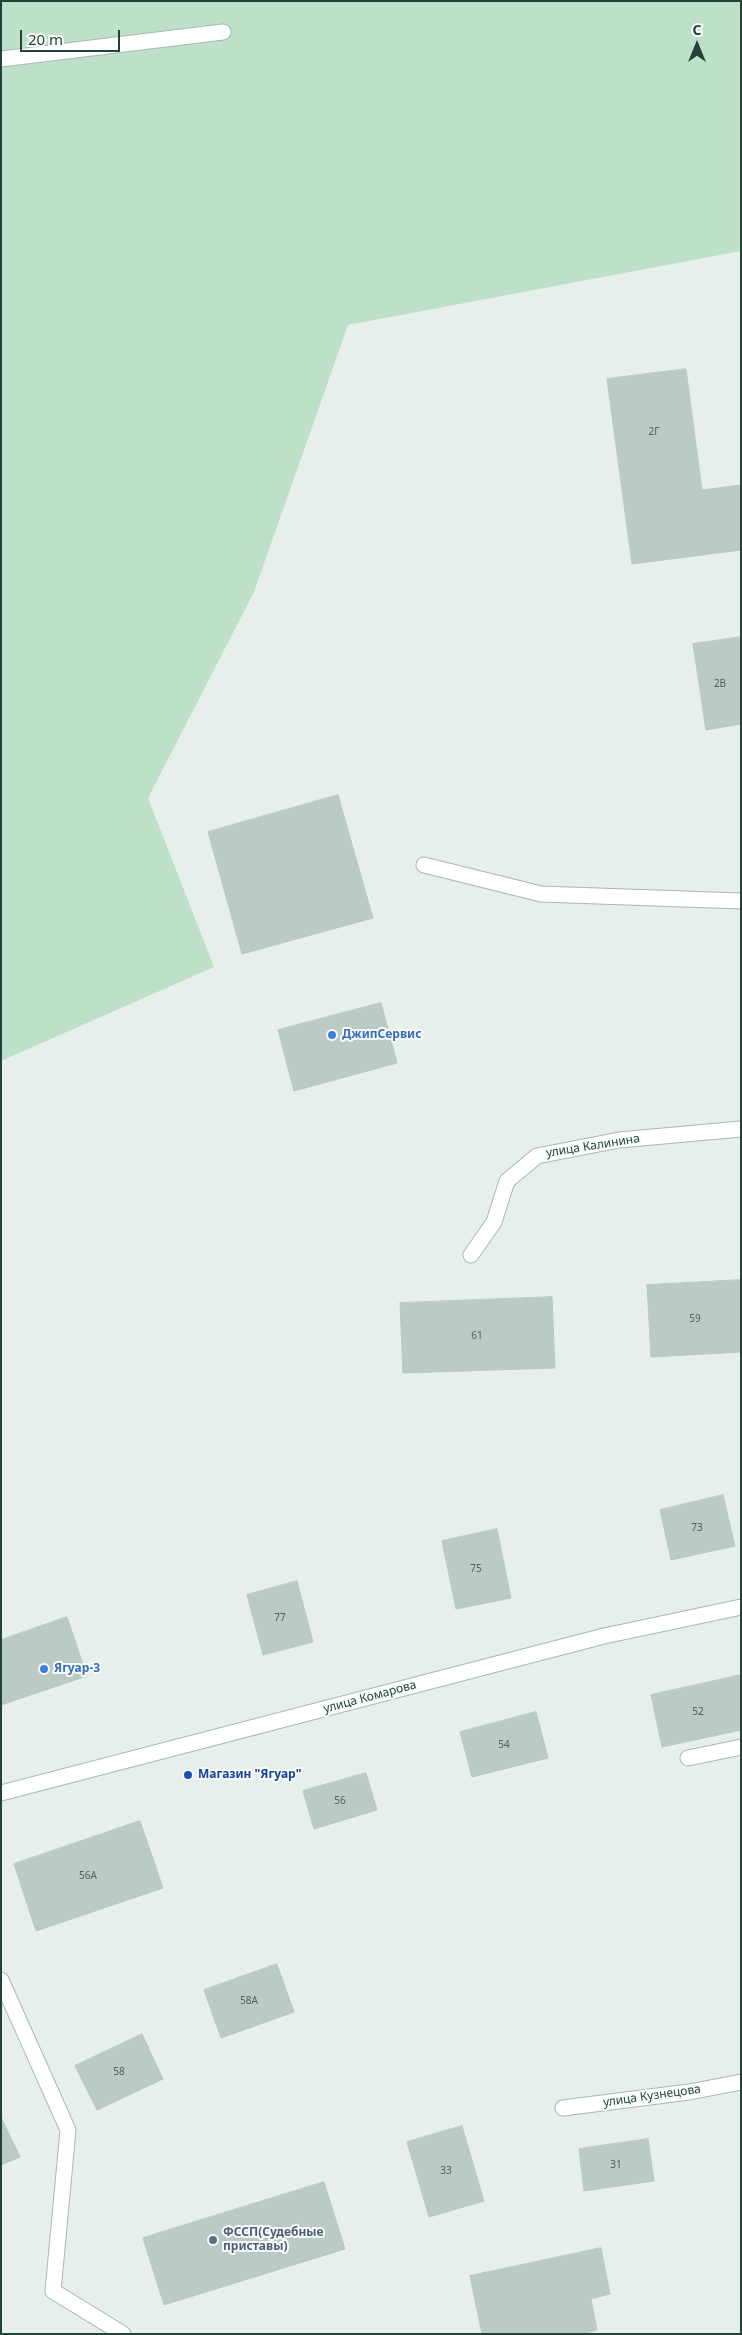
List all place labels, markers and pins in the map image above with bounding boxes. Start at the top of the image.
place label: ДжипСервис [342,1028,421,1042]
marker: ДжипСервис [326,1029,338,1041]
place label: Ягуар-3 [54,1662,100,1676]
marker: Ягуар-3 [38,1663,50,1675]
place label: Магазин "Ягуар" [198,1768,301,1782]
marker: Магазин "Ягуар" [182,1769,194,1781]
place label: ФССП(Судебные приставы) [223,2226,324,2254]
marker: ФССП(Судебные приставы) [207,2234,219,2246]

